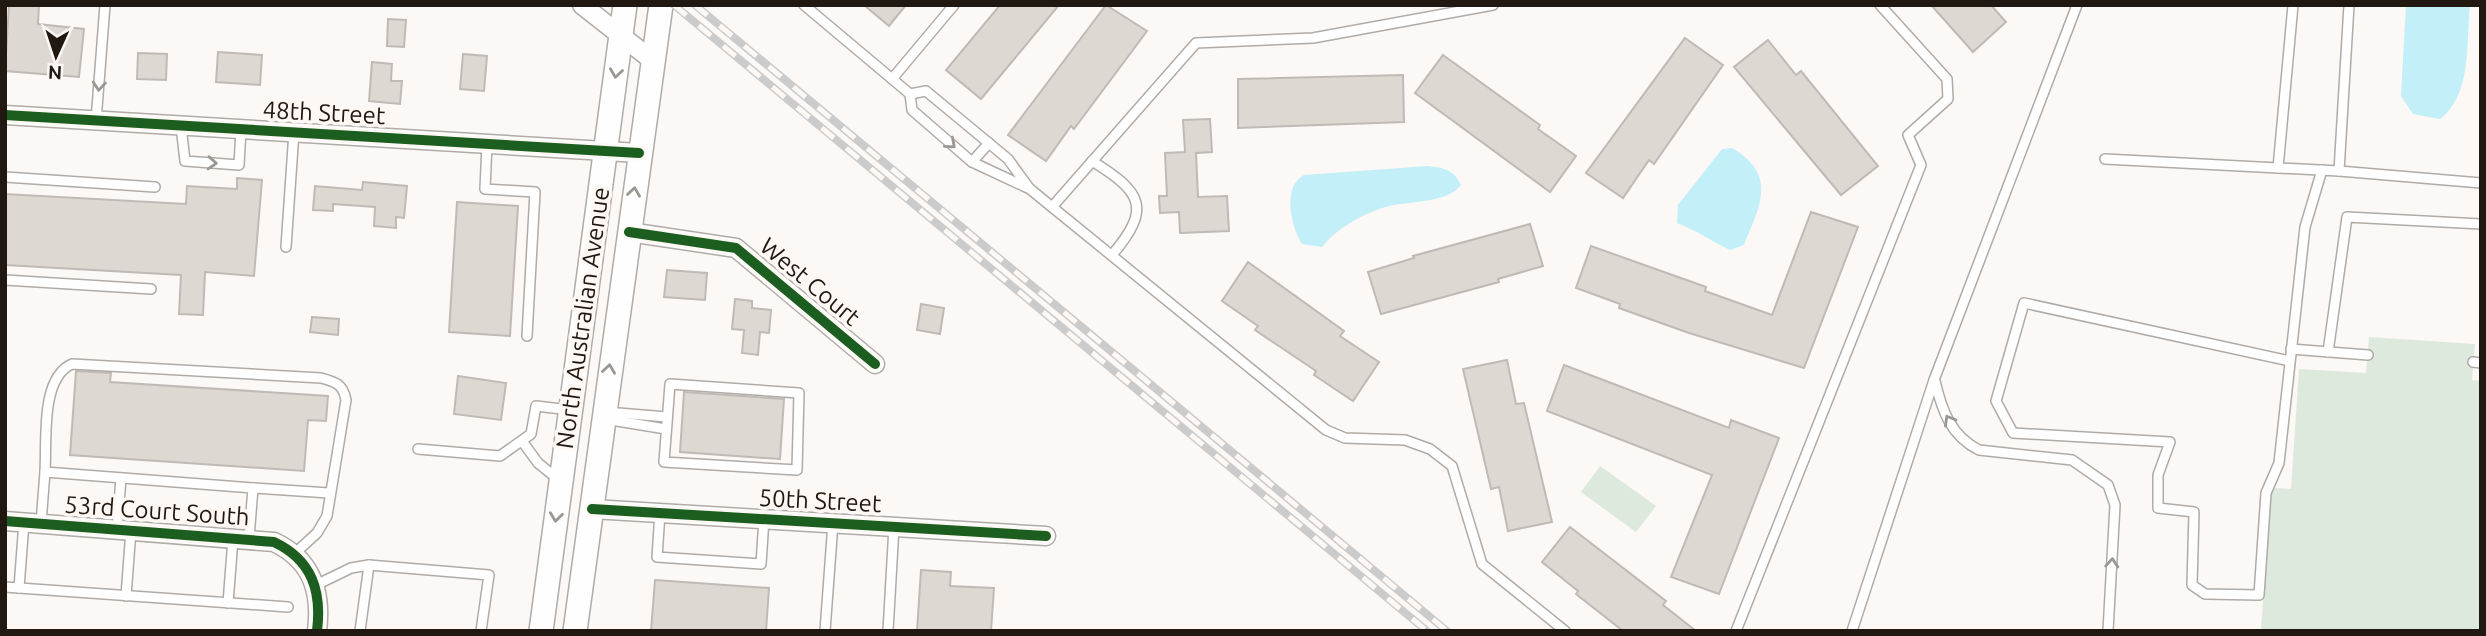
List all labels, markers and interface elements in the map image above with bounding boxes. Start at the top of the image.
north arrow [21,21,91,91]
text: N [47,62,63,84]
one-way arrow [609,67,624,79]
one-way arrow [92,81,107,92]
street label: 48th Street [262,96,387,129]
one-way arrow [943,136,956,148]
one-way arrow [207,155,218,170]
street label: North Australian Avenue [551,185,614,451]
one-way arrow [626,187,641,198]
street label: West Court [755,232,866,331]
one-way arrow [602,363,617,375]
one-way arrow [1944,415,1957,428]
street label: 50th Street [758,484,883,517]
street label: 53rd Court South [64,491,251,530]
one-way arrow [549,511,564,523]
one-way arrow [2104,557,2119,568]

